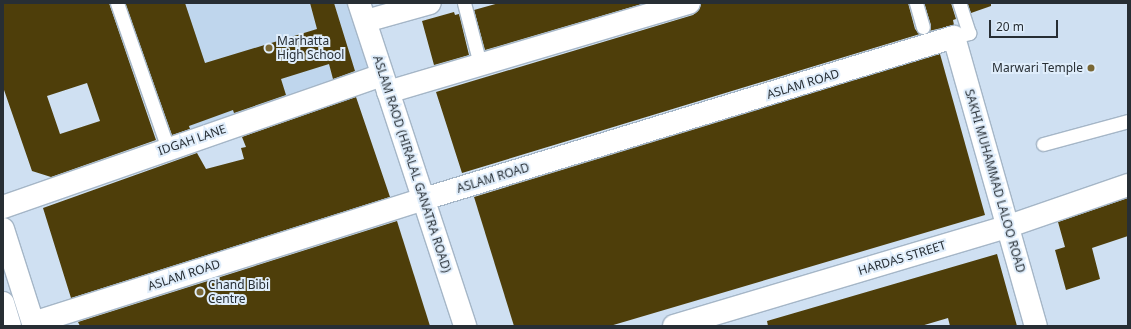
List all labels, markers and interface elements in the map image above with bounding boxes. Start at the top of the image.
scale bar [991,12,1060,38]
text: 20 m [996,18,1024,35]
place label: Marhatta High School [277,34,344,62]
marker: Marhatta High School [264,43,274,53]
street label: ASLAM RAOD (HIRALAL GANATRA ROAD) [370,54,454,274]
place label: Marwari Temple [992,61,1083,75]
marker: Marwari Temple [1086,63,1096,73]
street label: ASLAM ROAD [765,66,841,102]
street label: SAKHI MUHAMMAD LALOO ROAD [962,88,1028,274]
street label: IDGAH LANE [156,122,228,158]
street label: ASLAM ROAD [455,160,531,196]
street label: HARDAS STREET [857,238,947,278]
street label: ASLAM ROAD [146,257,222,293]
place label: Chand Bibi Centre [208,278,269,306]
marker: Chand Bibi Centre [195,287,205,297]

